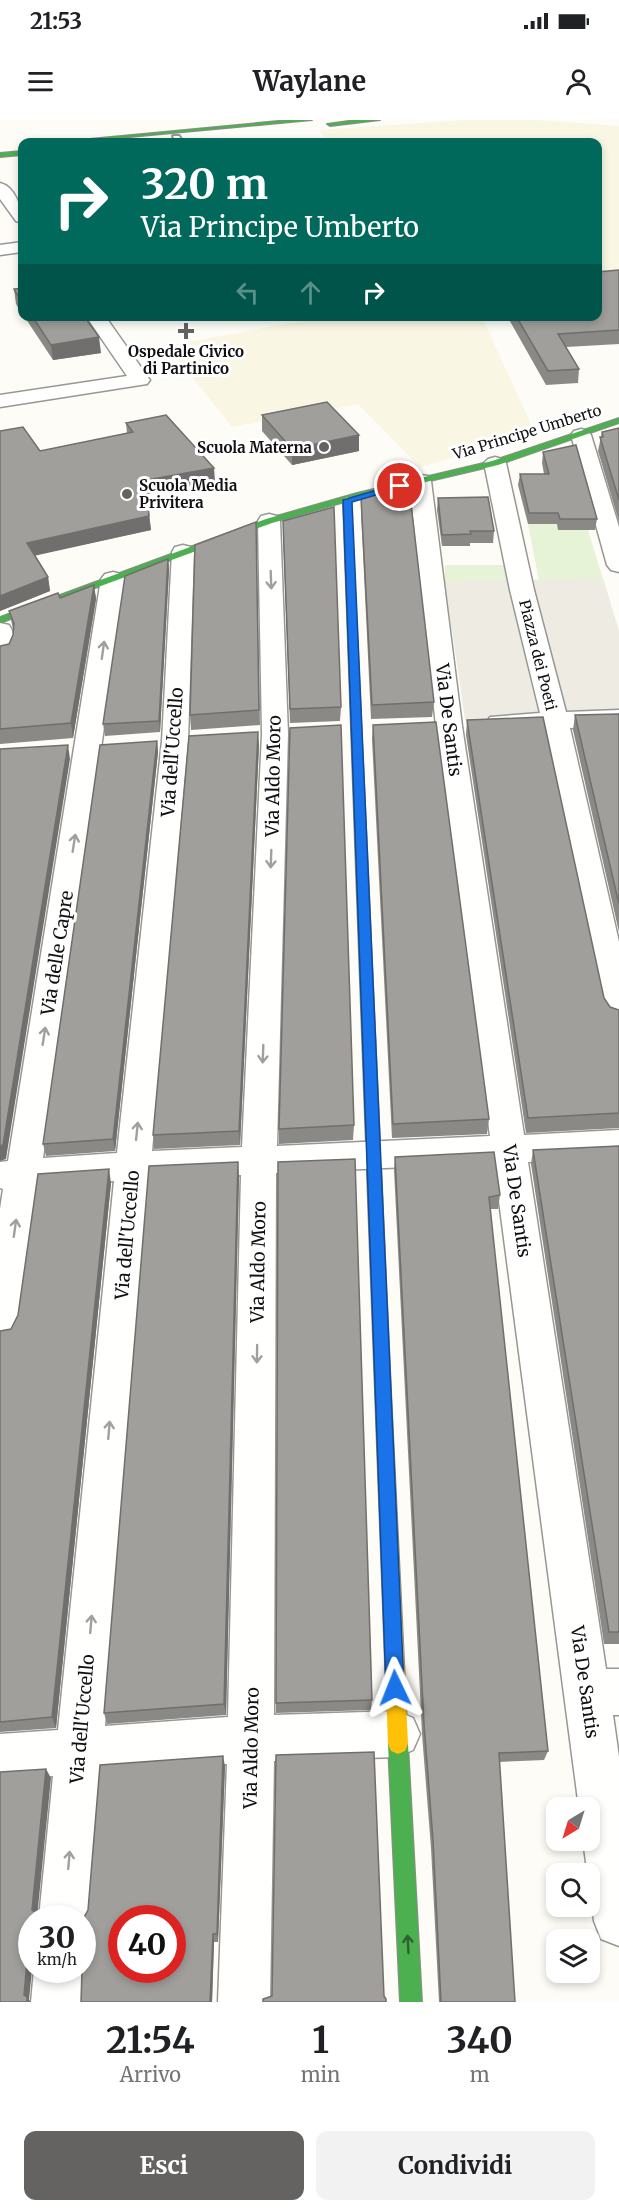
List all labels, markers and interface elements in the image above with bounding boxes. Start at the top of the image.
text: 21:53 [30,7,82,35]
text: Waylane [253,64,366,98]
icon: menu [24,65,57,98]
icon: person [562,65,595,98]
text: 320 m [141,158,268,210]
icon: right [42,162,120,240]
text: Via Principe Umberto [141,210,419,244]
icon: left [231,276,264,309]
icon: ahead [294,276,327,309]
icon: right [357,276,390,309]
marker: Ospedale Civico di Partinico [177,322,195,340]
place label: Ospedale Civico di Partinico [128,342,244,378]
street label: Via Principe Umberto [449,400,604,464]
place label: Scuola Materna [197,438,313,457]
marker: Scuola Materna [317,440,331,454]
pin [374,460,425,511]
icon: arrive [383,469,416,502]
place label: Scuola Media Privitera [139,476,238,512]
marker: Scuola Media Privitera [120,487,134,501]
one-way arrow [265,569,277,589]
street label: Piazza dei Poeti [515,598,561,712]
one-way arrow [98,641,109,660]
street label: Via De Santis [431,661,467,778]
street label: Via dell'Uccello [156,686,188,819]
street label: Via Aldo Moro [260,715,286,838]
one-way arrow [69,833,80,853]
one-way arrow [265,848,276,868]
street label: Via delle Capre [36,889,78,1018]
one-way arrow [39,1026,50,1046]
one-way arrow [258,1043,269,1063]
one-way arrow [131,1122,142,1142]
street label: Via De Santis [498,1142,536,1259]
street label: Via dell'Uccello [110,1169,144,1302]
street label: Via Aldo Moro [245,1201,271,1324]
one-way arrow [9,1219,20,1239]
one-way arrow [251,1343,263,1363]
one-way arrow [104,1421,115,1440]
one-way arrow [86,1615,97,1635]
street label: Via De Santis [566,1623,604,1740]
street label: Via dell'Uccello [65,1653,99,1786]
position arrow [363,1656,427,1720]
street label: Via Aldo Moro [238,1687,264,1810]
north arrow [546,1797,600,1851]
map controls [546,1797,600,1983]
one-way arrow [64,1851,75,1871]
button: search [546,1863,600,1917]
speed limit sign: 40 [108,1905,186,1983]
text: 30 [39,1918,75,1956]
button: layers [546,1929,600,1983]
one-way arrow [402,1934,413,1954]
text: km/h [37,1950,77,1969]
text: 21:54 [106,2018,195,2063]
text: 1 [312,2018,329,2063]
text: 340 [446,2018,513,2063]
text: Arrivo [120,2062,181,2087]
text: min [301,2062,340,2087]
text: m [470,2062,490,2087]
button: Esci [24,2131,304,2200]
button: Condividi [316,2131,595,2200]

